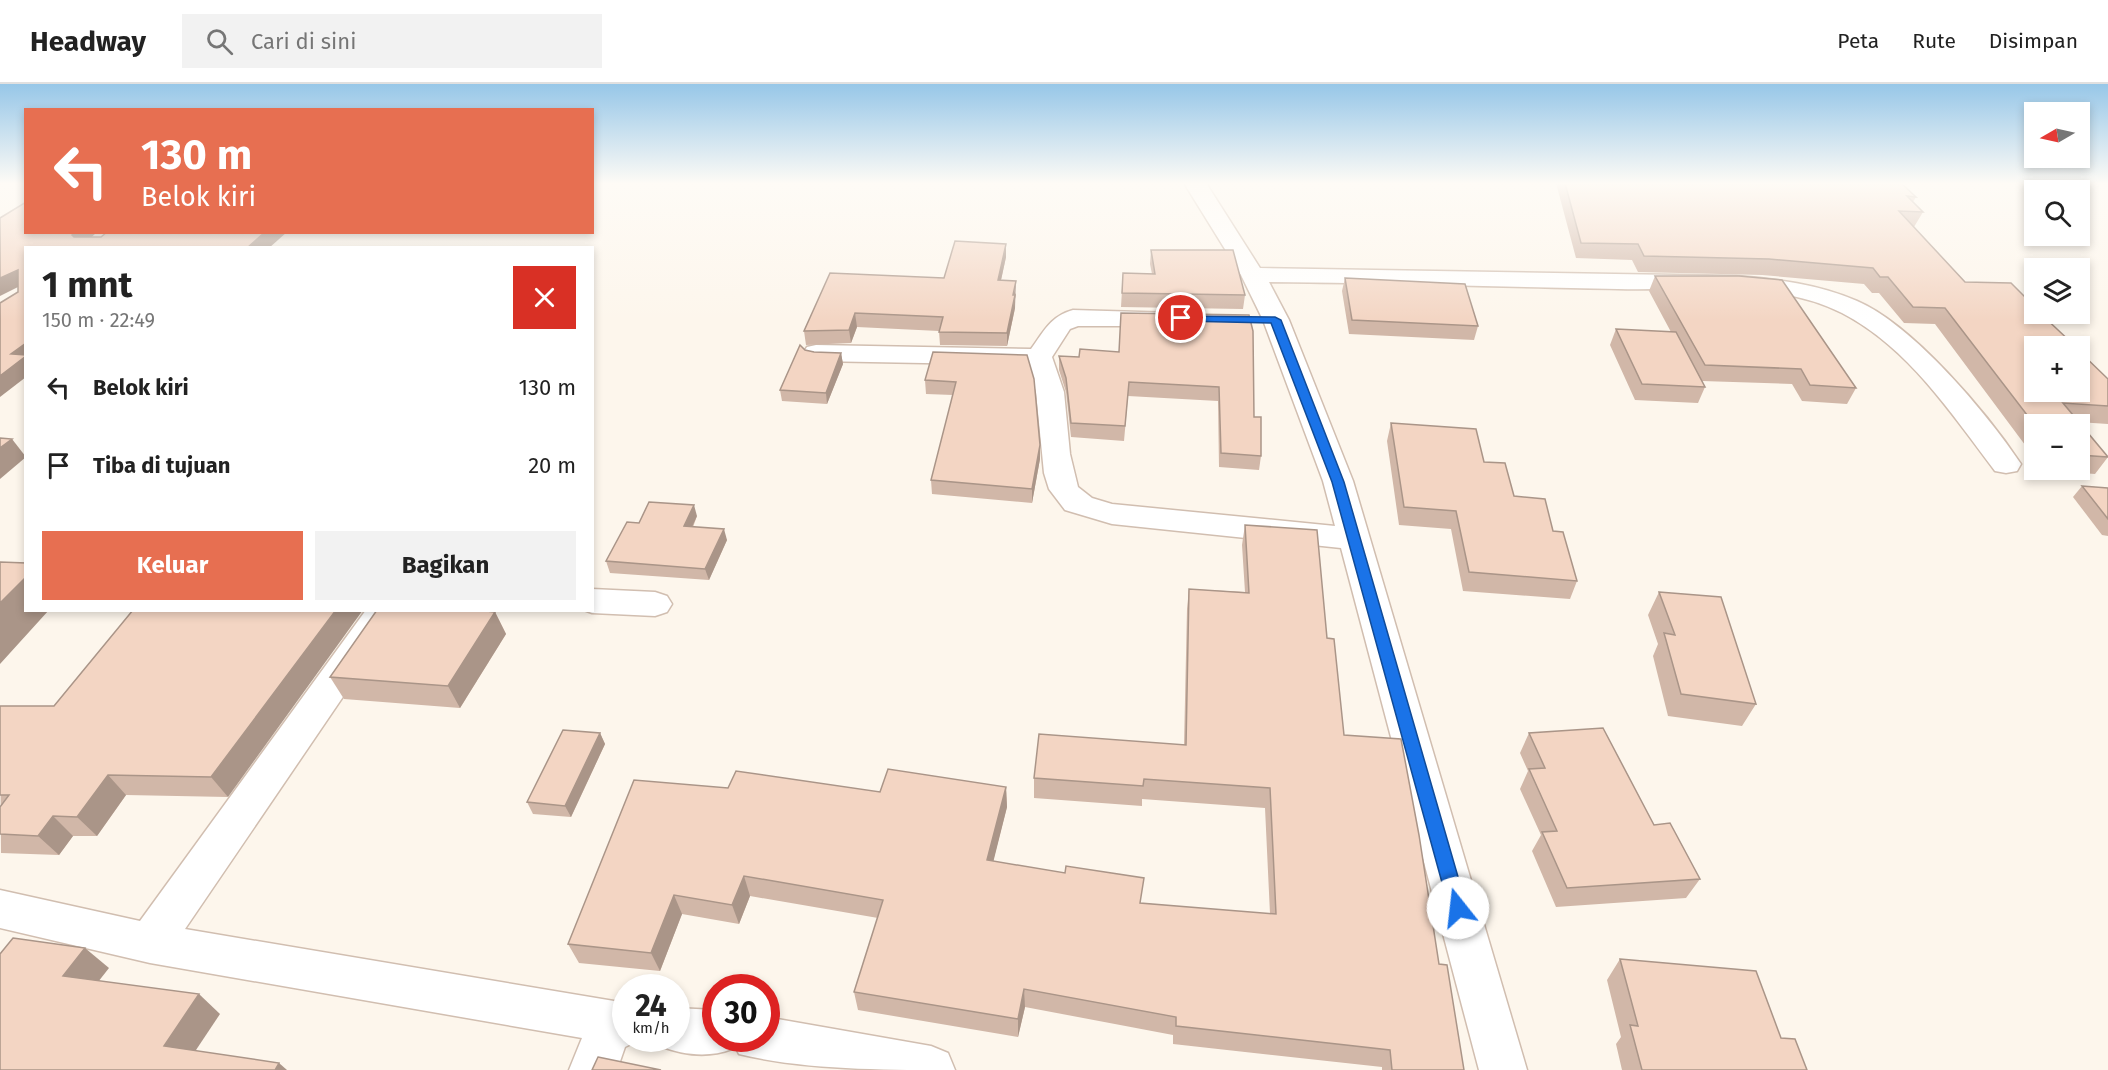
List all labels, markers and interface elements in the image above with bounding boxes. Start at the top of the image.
search box [182,14,602,68]
text: Headway [30,25,146,58]
icon: search [203,25,236,58]
text: Cari di sini [251,28,356,55]
text: Peta [1837,28,1879,54]
text: Rute [1912,28,1956,54]
text: Disimpan [1989,28,2078,54]
north arrow [2024,102,2090,168]
map controls [2024,102,2090,480]
text: 130 m [141,130,252,180]
icon: left [42,132,120,210]
button: search [2024,180,2090,246]
text: Belok kiri [141,181,256,213]
button: layers [2024,258,2090,324]
text: 1 mnt [42,263,132,307]
button: close [513,266,576,329]
pin [1155,292,1206,343]
icon: arrive [1164,301,1197,334]
text: 150 m · 22:49 [42,308,155,332]
button: + [2024,336,2090,402]
icon: left [42,371,75,404]
text: Belok kiri [93,374,189,401]
text: 130 m [519,374,576,401]
button: − [2024,414,2090,480]
icon: arrive [42,449,75,482]
text: Tiba di tujuan [93,452,230,479]
text: 20 m [528,452,576,479]
button: Keluar [42,531,303,600]
button: Bagikan [315,531,576,600]
position arrow [1426,876,1490,940]
speed limit sign: 30 [702,974,780,1052]
text: 24 [635,988,667,1024]
text: km/h [632,1019,670,1037]

